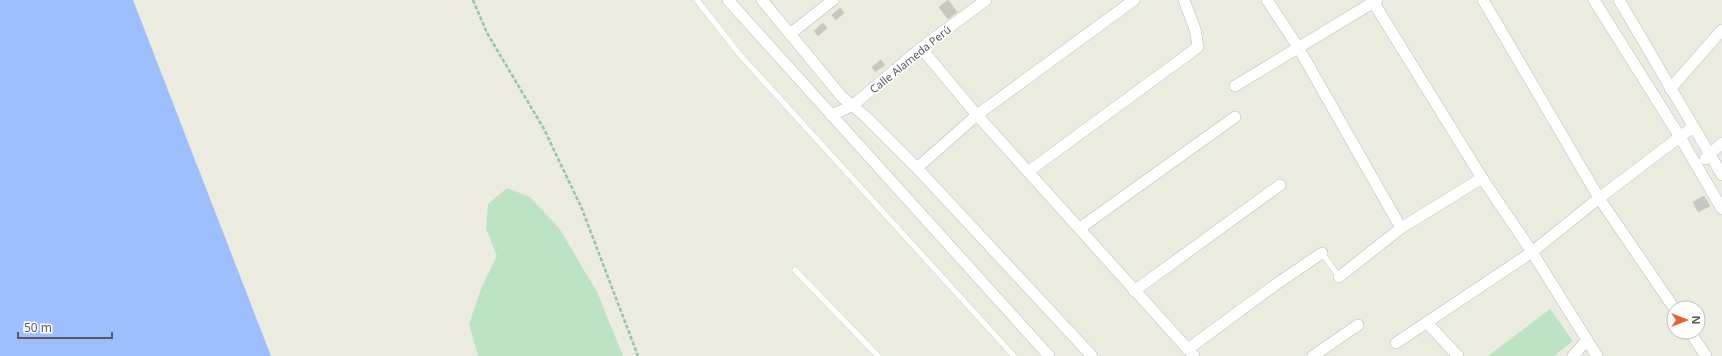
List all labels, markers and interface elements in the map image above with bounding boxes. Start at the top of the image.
street label: Calle Alameda Perú [866,22,954,96]
north arrow [1666,300,1706,340]
scale bar [18,314,112,340]
text: N [1689,316,1704,324]
text: 50 m [24,319,52,336]

